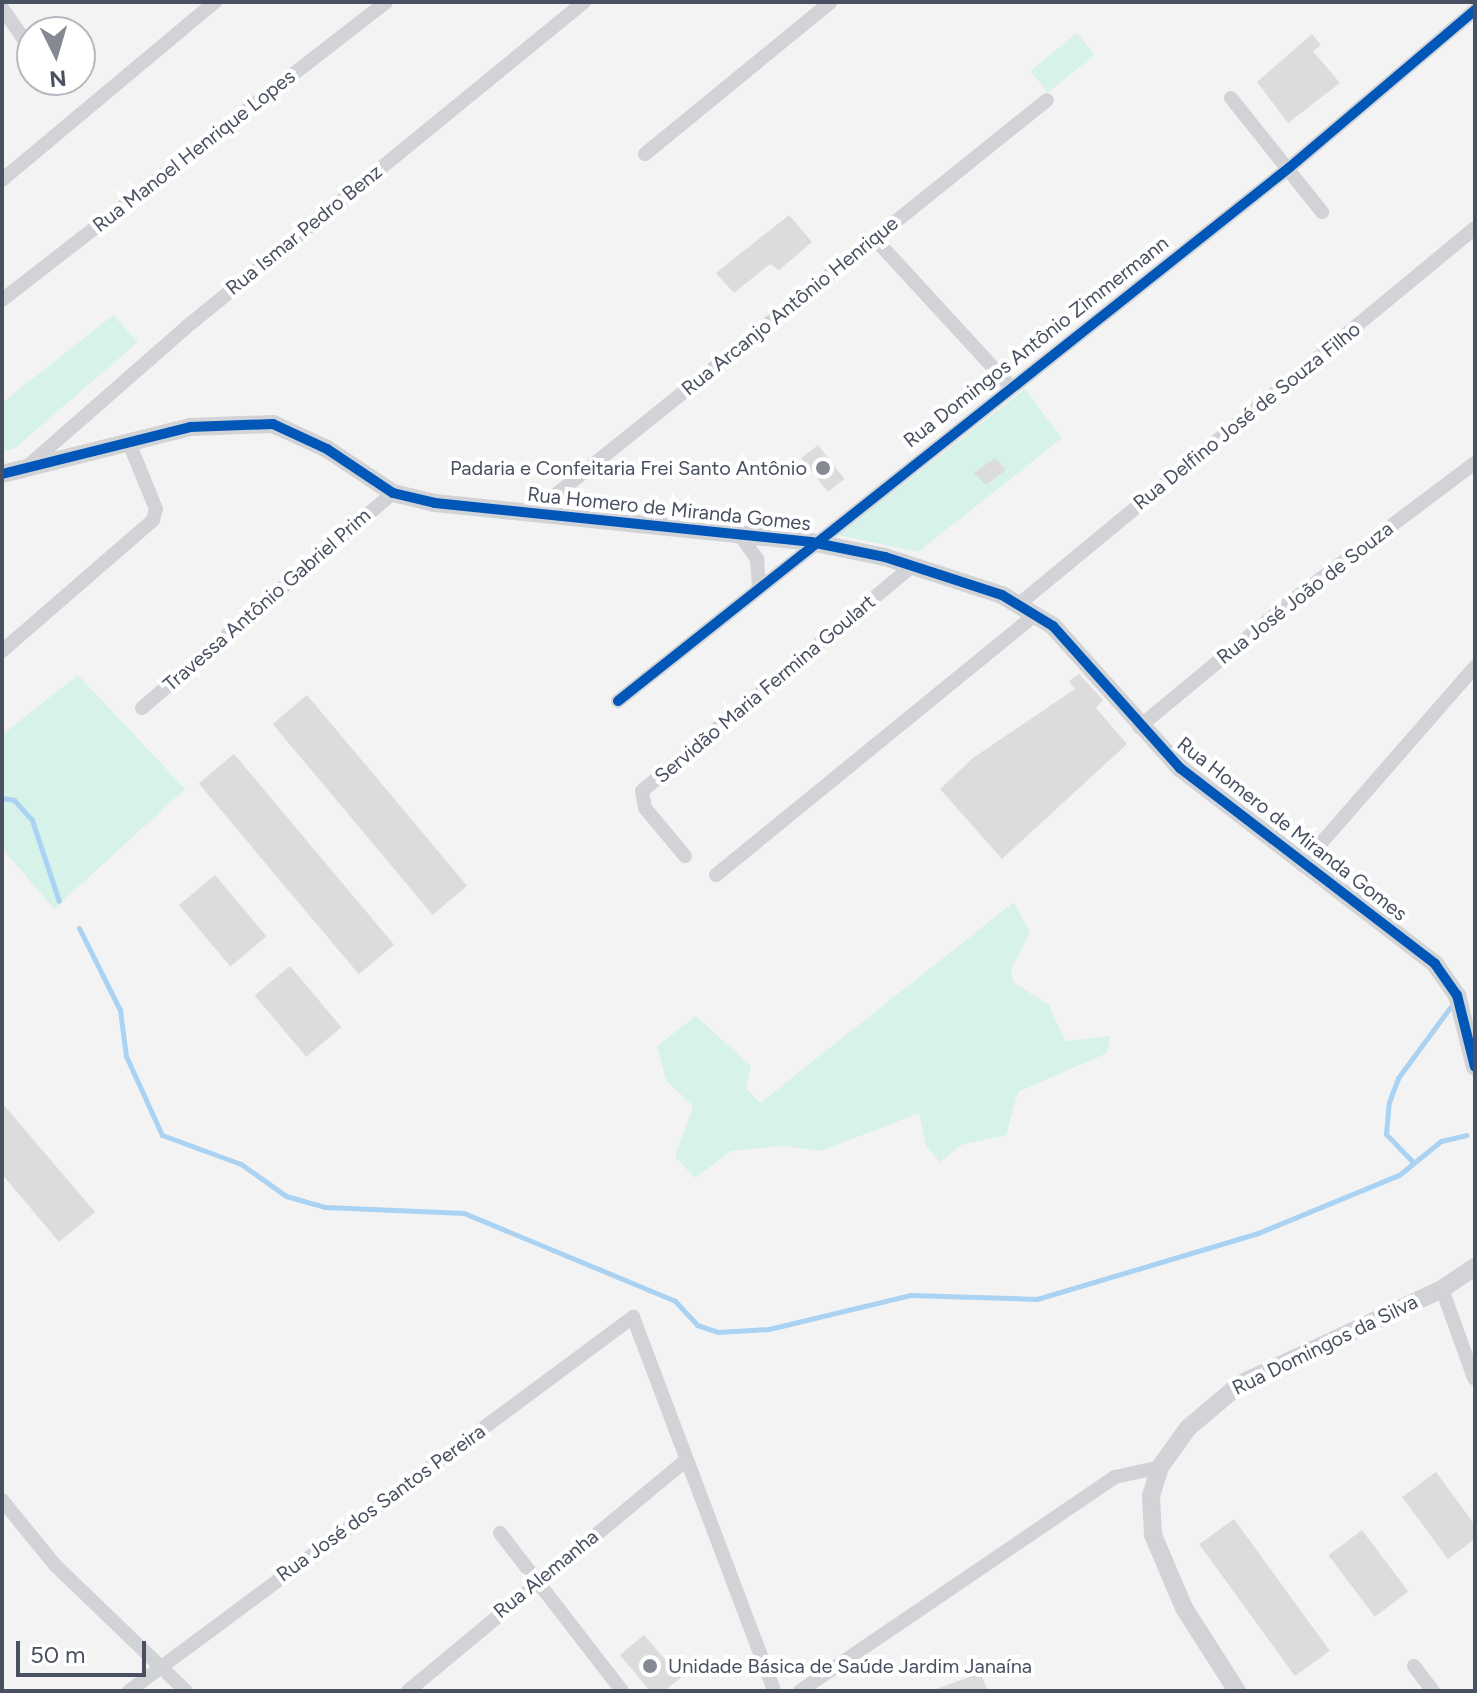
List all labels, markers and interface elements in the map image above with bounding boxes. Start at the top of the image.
north arrow [16,16,96,96]
text: N [48,64,68,93]
street label: Rua Manoel Henrique Lopes [88,65,300,237]
street label: Rua Ismar Pedro Benz [221,160,387,300]
street label: Rua Arcanjo Antônio Henrique [677,211,903,401]
street label: Rua Domingos Antônio Zimmermann [899,231,1173,453]
street label: Rua Delfino José de Souza Filho [1129,317,1365,515]
place label: Padaria e Confeitaria Frei Santo Antônio [450,456,807,480]
marker: Padaria e Confeitaria Frei Santo Antônio [814,459,832,477]
street label: Rua Homero de Miranda Gomes [526,482,812,536]
street label: Travessa Antônio Gabriel Prim [159,503,375,697]
street label: Rua José João de Souza [1212,517,1398,669]
street label: Servidão Maria Fermina Goulart [650,590,880,788]
street label: Rua Homero de Miranda Gomes [1172,732,1412,926]
street label: Rua Domingos da Silva [1228,1290,1422,1400]
street label: Rua José dos Santos Pereira [272,1419,490,1587]
street label: Rua Alemanha [489,1525,603,1623]
scale bar [20,1625,150,1675]
text: 50 m [30,1640,86,1669]
place label: Unidade Básica de Saúde Jardim Janaína [668,1654,1032,1678]
marker: Unidade Básica de Saúde Jardim Janaína [639,1655,661,1677]

